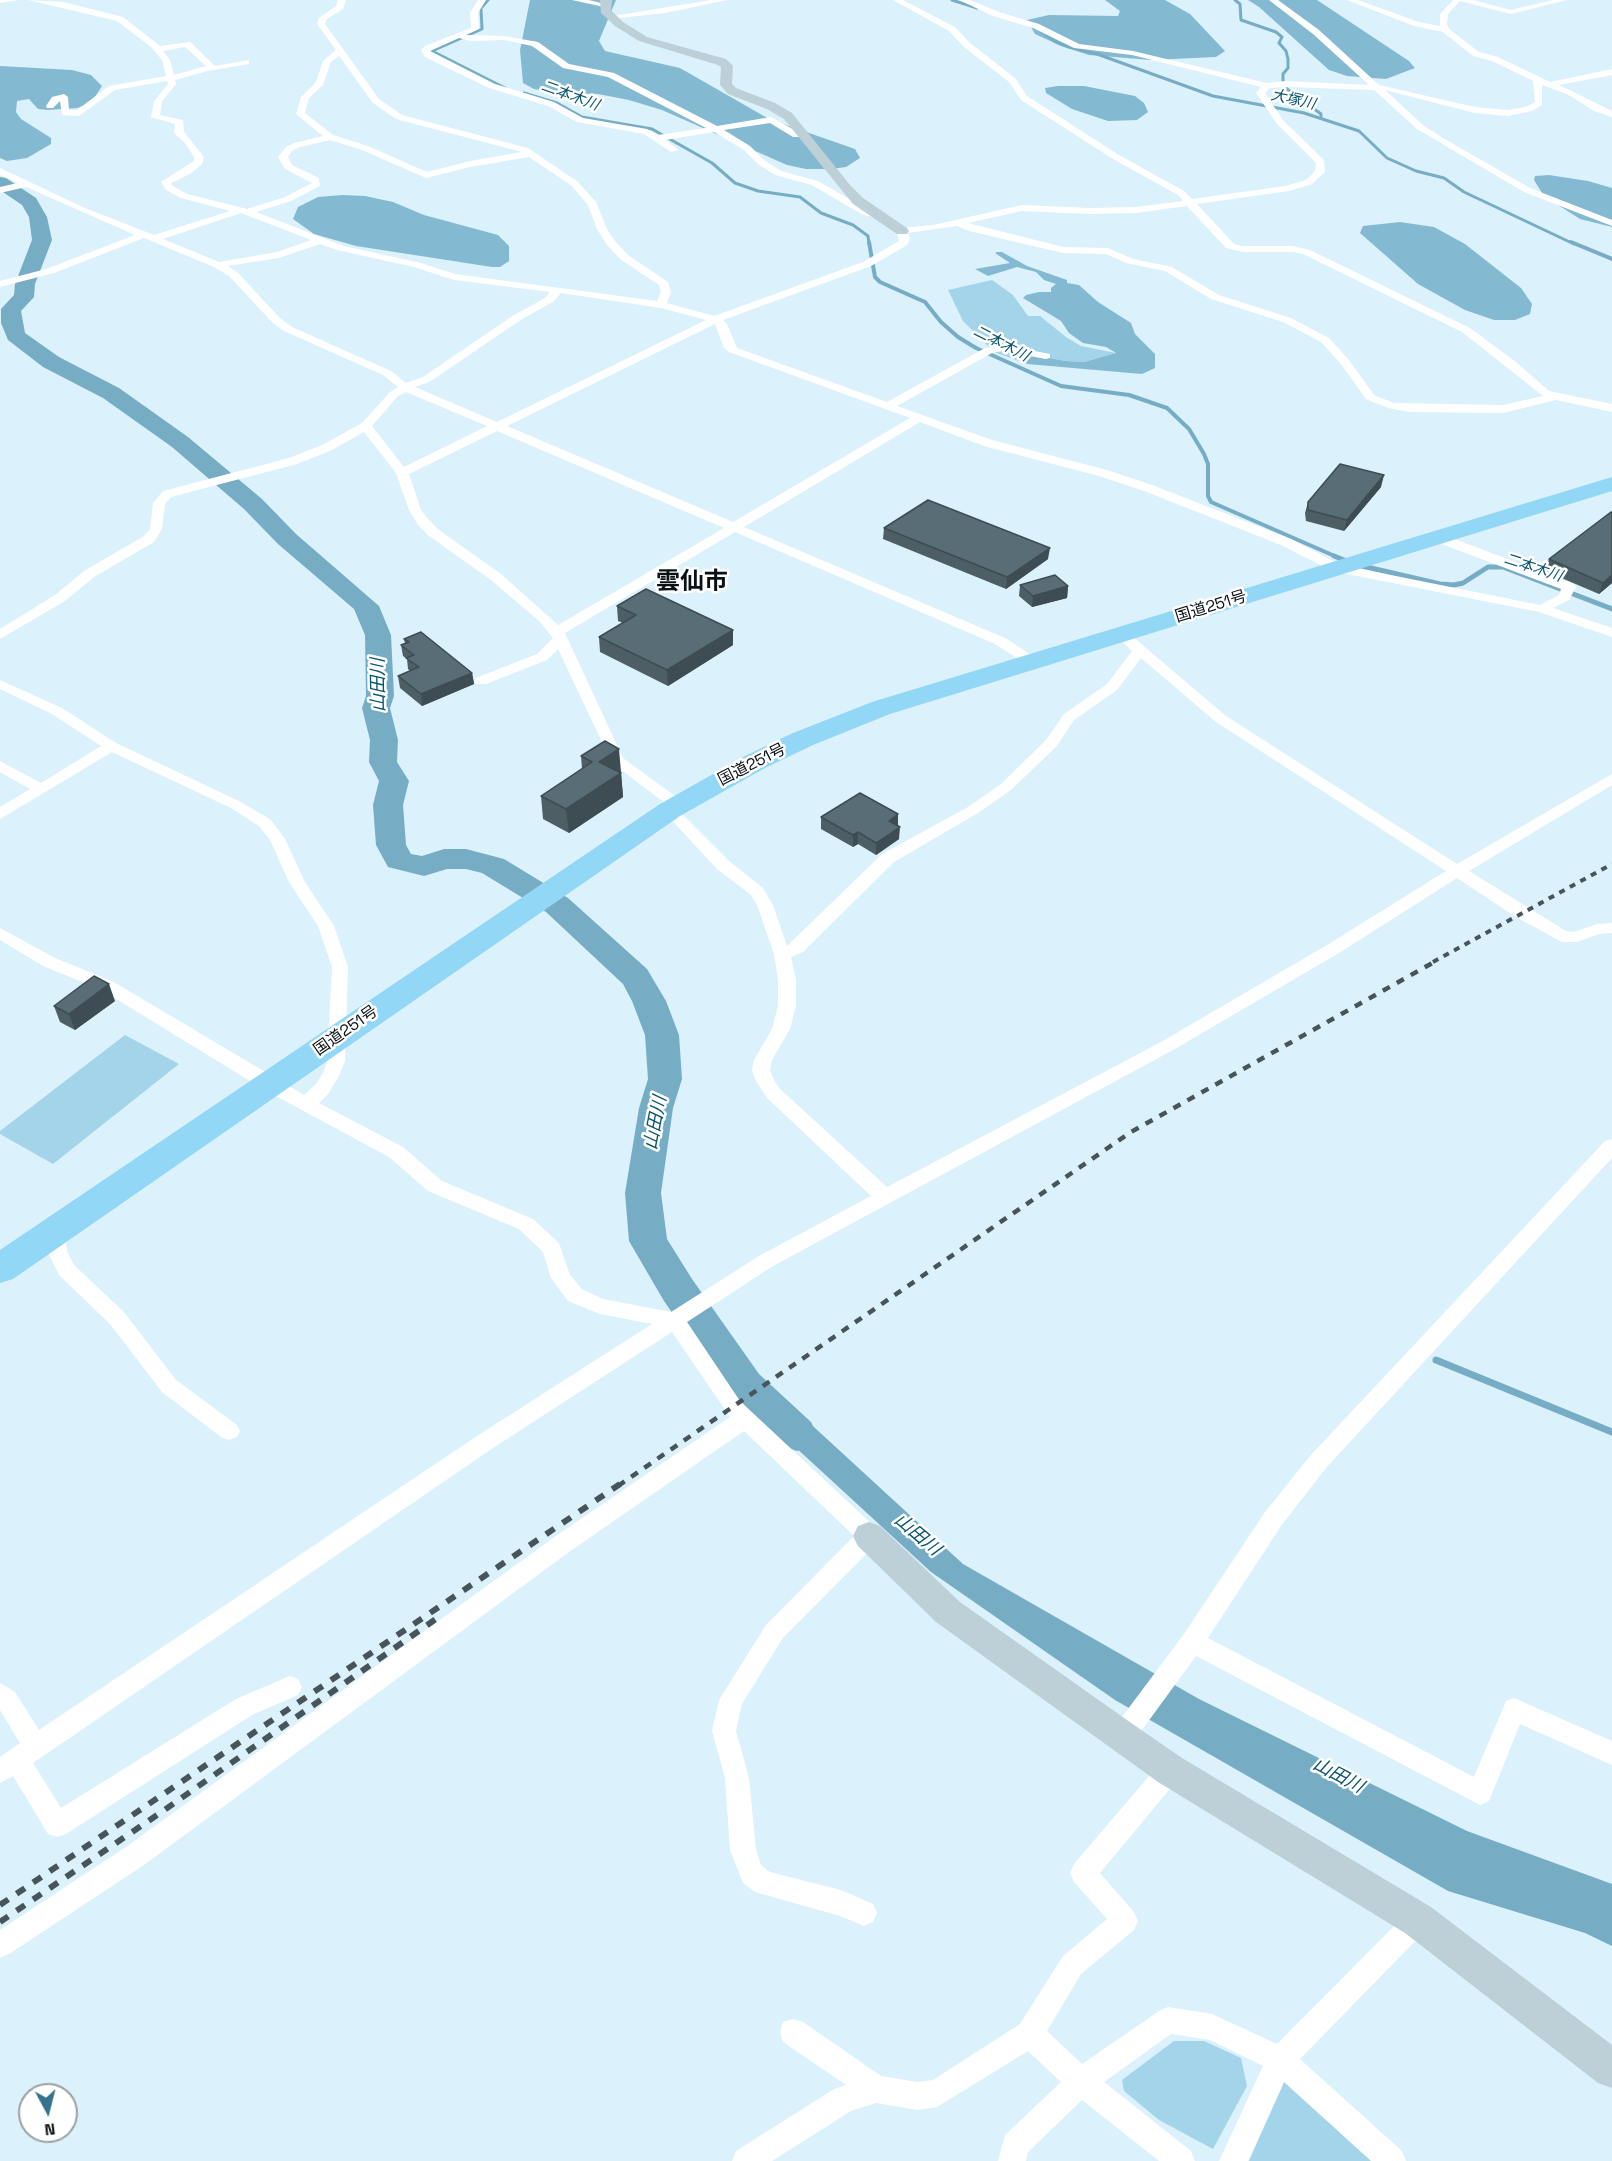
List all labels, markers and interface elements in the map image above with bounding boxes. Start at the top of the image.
water label: 二本木川 [539,77,601,115]
water label: 大塚川 [1269,86,1317,114]
water label: 二本木川 [970,322,1032,366]
water label: 二本木川 [1502,550,1564,586]
district label: 雲仙市 [656,568,728,596]
street label: 国道251号 [1173,587,1249,627]
water label: 山田川 [368,658,390,712]
street label: 国道251号 [715,740,789,790]
street label: 国道251号 [310,1002,382,1060]
water label: 山田川 [640,1094,672,1152]
water label: 山田川 [889,1509,945,1561]
water label: 山田川 [1309,1754,1367,1798]
north arrow [18,2083,78,2143]
text: N [43,2118,57,2140]

